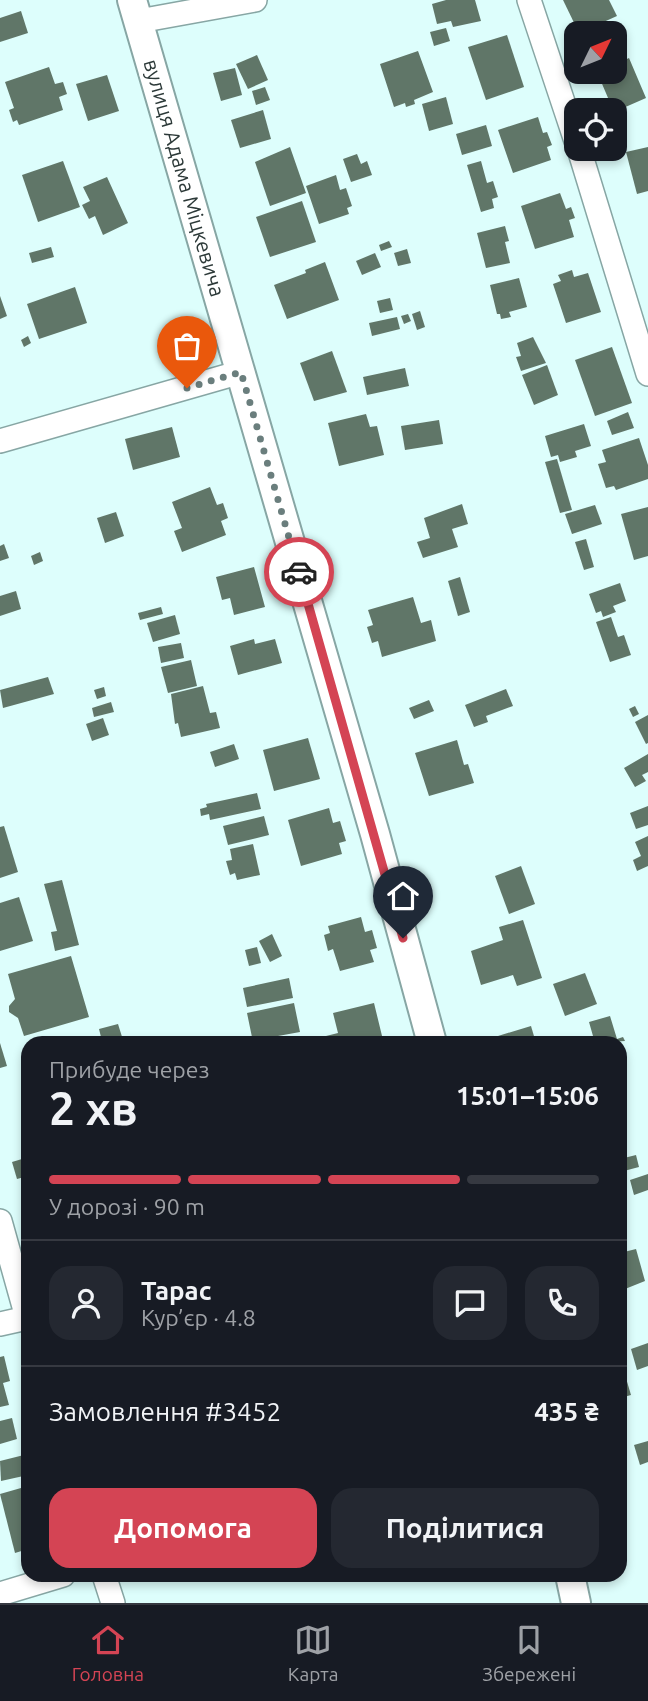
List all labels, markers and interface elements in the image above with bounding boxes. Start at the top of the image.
north arrow [564,21,626,84]
map controls [564,21,627,161]
street label: вулиця Адама Міцкевича [140,56,230,299]
button: locate [564,98,627,161]
pin [157,316,217,388]
icon: bag [168,327,206,365]
courier [264,537,334,607]
icon: car [280,553,318,591]
pin [373,866,433,938]
icon: home [384,877,422,915]
text: Прибуде через [49,1057,210,1082]
text: 15:01–15:06 [456,1081,599,1110]
text: 2 хв [49,1082,138,1134]
text: У дорозі · 90 m [49,1194,205,1219]
button: person [49,1266,123,1340]
button: chat [433,1266,507,1340]
button: phone [525,1266,599,1340]
text: Тарас [141,1276,211,1305]
text: Кур’єр · 4.8 [141,1305,256,1330]
text: Замовлення #3452 [49,1397,281,1426]
text: 435 ₴ [534,1397,599,1426]
button: Допомога [49,1488,317,1568]
button: Поділитися [331,1488,599,1568]
tab: Головна [72,1621,144,1685]
tab: Карта [288,1621,338,1685]
tab: Збережені [482,1621,576,1685]

